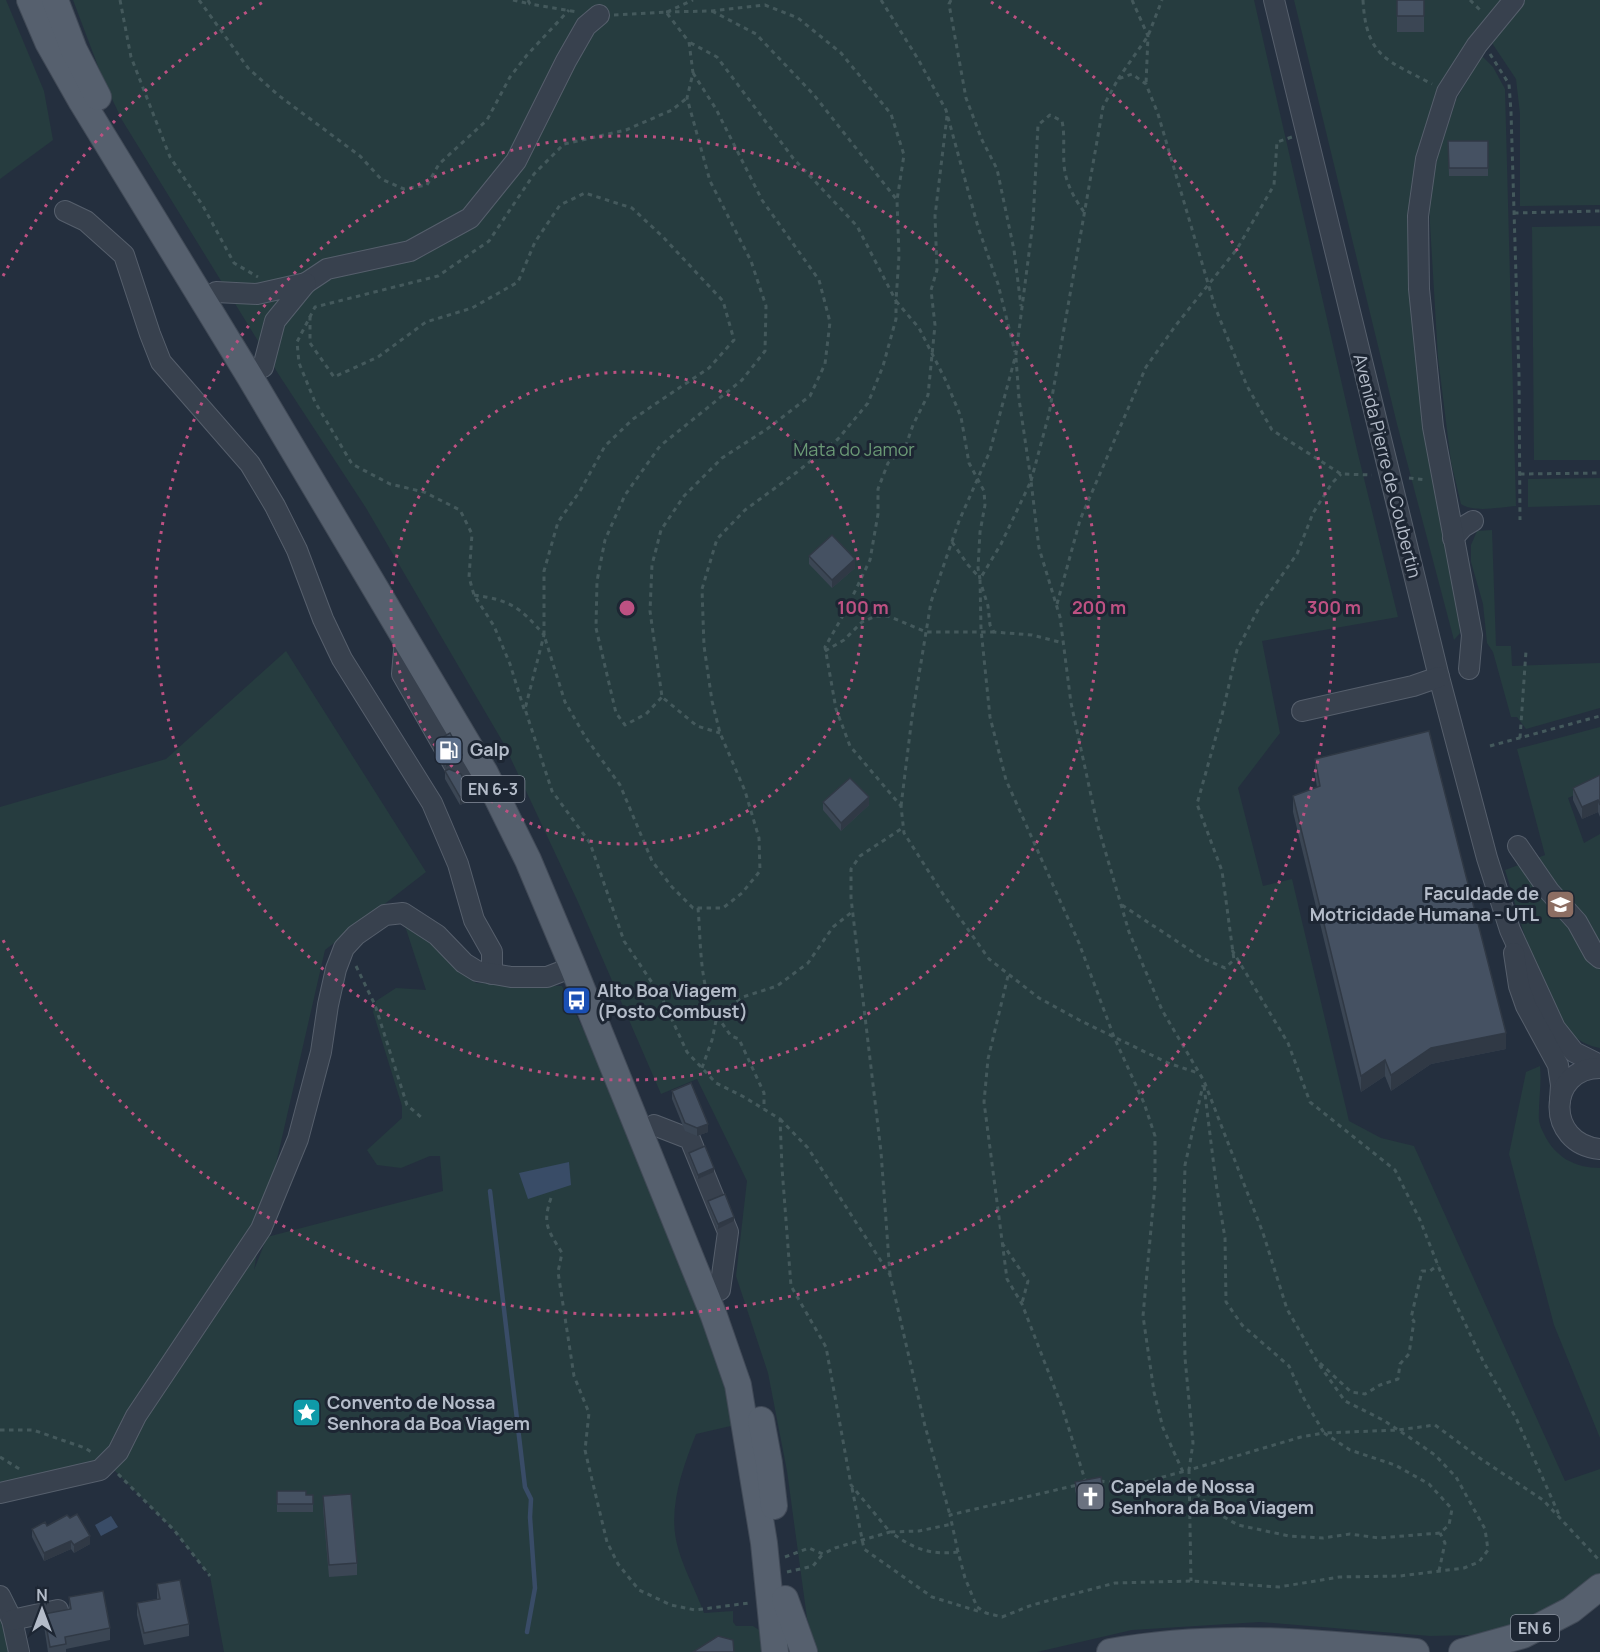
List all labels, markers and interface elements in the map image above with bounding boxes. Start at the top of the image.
street label: Avenida Pierre de Coubertin [1348,351,1427,580]
park label: Mata do Jamor [793,437,915,461]
text: 100 m [837,595,889,619]
text: 200 m [1072,595,1126,619]
text: 300 m [1307,595,1361,619]
centre of rings [617,598,637,618]
fuel station icon: Galp [433,734,465,766]
place label: Galp [470,737,510,761]
road number: EN 6-3 [462,776,524,802]
place label: Faculdade de Motricidade Humana - UTL [1310,881,1539,926]
school or university icon: Faculdade de Motricidade Humana - UTL [1544,888,1576,920]
place label: Alto Boa Viagem (Posto Combust) [597,978,748,1023]
bus stop icon: Alto Boa Viagem (Posto Combust) [560,985,592,1017]
place label: Convento de Nossa Senhora da Boa Viagem [327,1390,530,1435]
place icon: Convento de Nossa Senhora da Boa Viagem [290,1397,322,1429]
place label: Capela de Nossa Senhora da Boa Viagem [1111,1474,1314,1519]
church icon: Capela de Nossa Senhora da Boa Viagem [1074,1481,1106,1513]
north arrow [12,1580,72,1640]
text: N [36,1584,48,1606]
road number: EN 6 [1511,1615,1559,1641]

